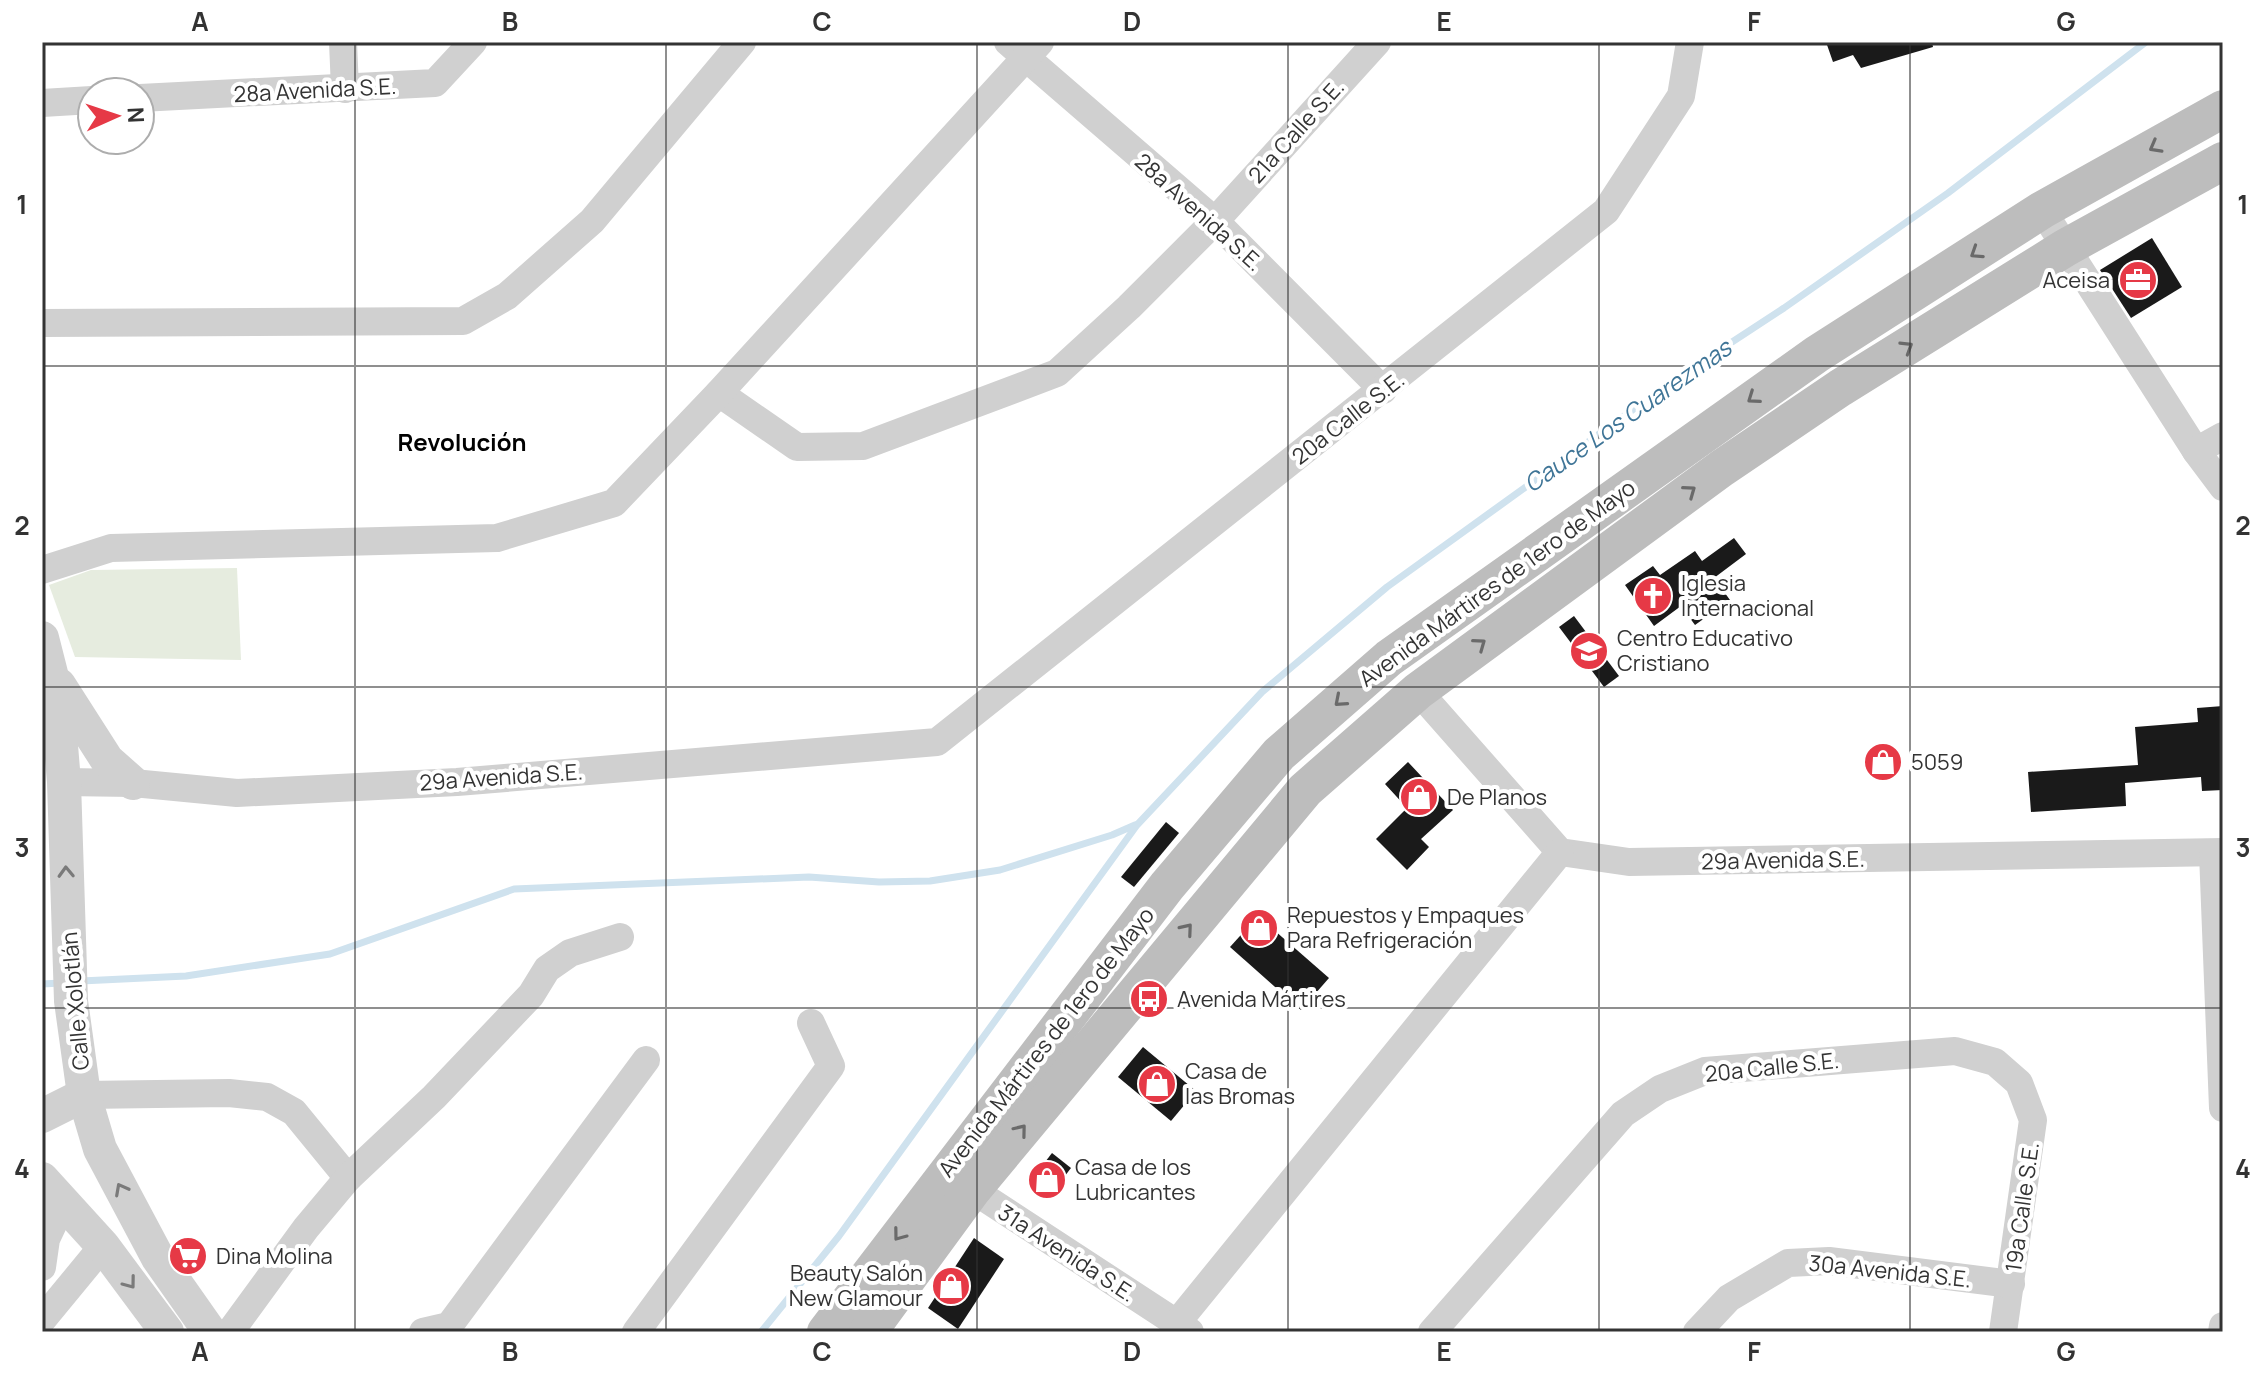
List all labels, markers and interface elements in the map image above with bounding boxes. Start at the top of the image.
text: A [191,3,209,39]
text: B [502,3,518,39]
text: C [812,3,832,39]
text: D [1123,3,1141,39]
text: E [1436,3,1452,39]
text: F [1747,3,1761,39]
text: G [2056,3,2076,39]
street label: 28a Avenida S.E. [233,71,397,109]
street label: 21a Calle S.E. [1241,73,1351,189]
north arrow [76,76,156,156]
text: N [121,106,151,124]
one-way arrow [2149,137,2164,153]
street label: 28a Avenida S.E. [1128,146,1270,278]
text: 1 [16,186,28,222]
text: 1 [2237,186,2249,222]
one-way arrow [1971,243,1985,258]
office icon: Aceisa [2117,259,2159,301]
place label: Aceisa [2042,265,2110,295]
water label: Cauce Los Cuarezmas [1517,329,1739,499]
one-way arrow [1898,341,1913,356]
street label: 20a Calle S.E. [1286,365,1410,471]
one-way arrow [1747,388,1761,403]
district label: Revolución [397,425,527,458]
street label: Avenida Mártires de 1ero de Mayo [1353,473,1641,693]
one-way arrow [1682,486,1696,501]
text: 2 [14,507,30,543]
text: 2 [2235,507,2251,543]
place label: Iglesia Internacional [1681,568,1814,623]
church icon: Iglesia Internacional [1632,575,1674,617]
place label: Centro Educativo Cristiano [1617,623,1793,678]
school or university icon: Centro Educativo Cristiano [1568,630,1610,672]
one-way arrow [1471,639,1486,654]
one-way arrow [1335,691,1349,706]
shop icon: 5059 [1862,741,1904,783]
place label: 5059 [1911,747,1963,777]
street label: 29a Avenida S.E. [418,756,584,798]
shop icon: De Planos [1398,776,1440,818]
place label: De Planos [1447,782,1547,812]
text: 3 [14,829,30,865]
text: 3 [2235,829,2251,865]
street label: 29a Avenida S.E. [1701,844,1865,876]
one-way arrow [58,865,75,878]
place label: Repuestos y Empaques Para Refrigeración [1287,900,1524,955]
street label: Avenida Mártires de 1ero de Mayo [931,901,1161,1183]
shop icon: Repuestos y Empaques Para Refrigeración [1238,907,1280,949]
one-way arrow [1177,924,1192,938]
street label: Calle Xolotlán [54,931,96,1071]
bus stop icon: Avenida Mártires [1128,978,1170,1020]
place label: Avenida Mártires [1177,984,1346,1014]
street label: 20a Calle S.E. [1703,1045,1841,1089]
place label: Casa de las Bromas [1185,1056,1295,1111]
shop icon: Casa de las Bromas [1136,1063,1178,1105]
one-way arrow [1012,1124,1026,1139]
street label: 19a Calle S.E. [1998,1140,2046,1274]
text: 4 [14,1150,30,1186]
text: 4 [2235,1150,2251,1186]
place label: Casa de los Lubricantes [1075,1152,1196,1207]
shop icon: Casa de los Lubricantes [1026,1159,1068,1201]
one-way arrow [116,1183,131,1197]
street label: 31a Avenida S.E. [992,1197,1142,1309]
one-way arrow [895,1226,909,1240]
supermarket icon: Dina Molina [167,1235,209,1277]
place label: Dina Molina [216,1241,333,1271]
street label: 30a Avenida S.E. [1807,1248,1973,1294]
place label: Beauty Salón New Glamour [789,1258,923,1313]
shop icon: Beauty Salón New Glamour [930,1265,972,1307]
one-way arrow [121,1274,135,1289]
text: A [191,1333,209,1369]
text: B [502,1333,518,1369]
text: C [812,1333,832,1369]
text: D [1123,1333,1141,1369]
text: E [1436,1333,1452,1369]
text: F [1747,1333,1761,1369]
text: G [2056,1333,2076,1369]

